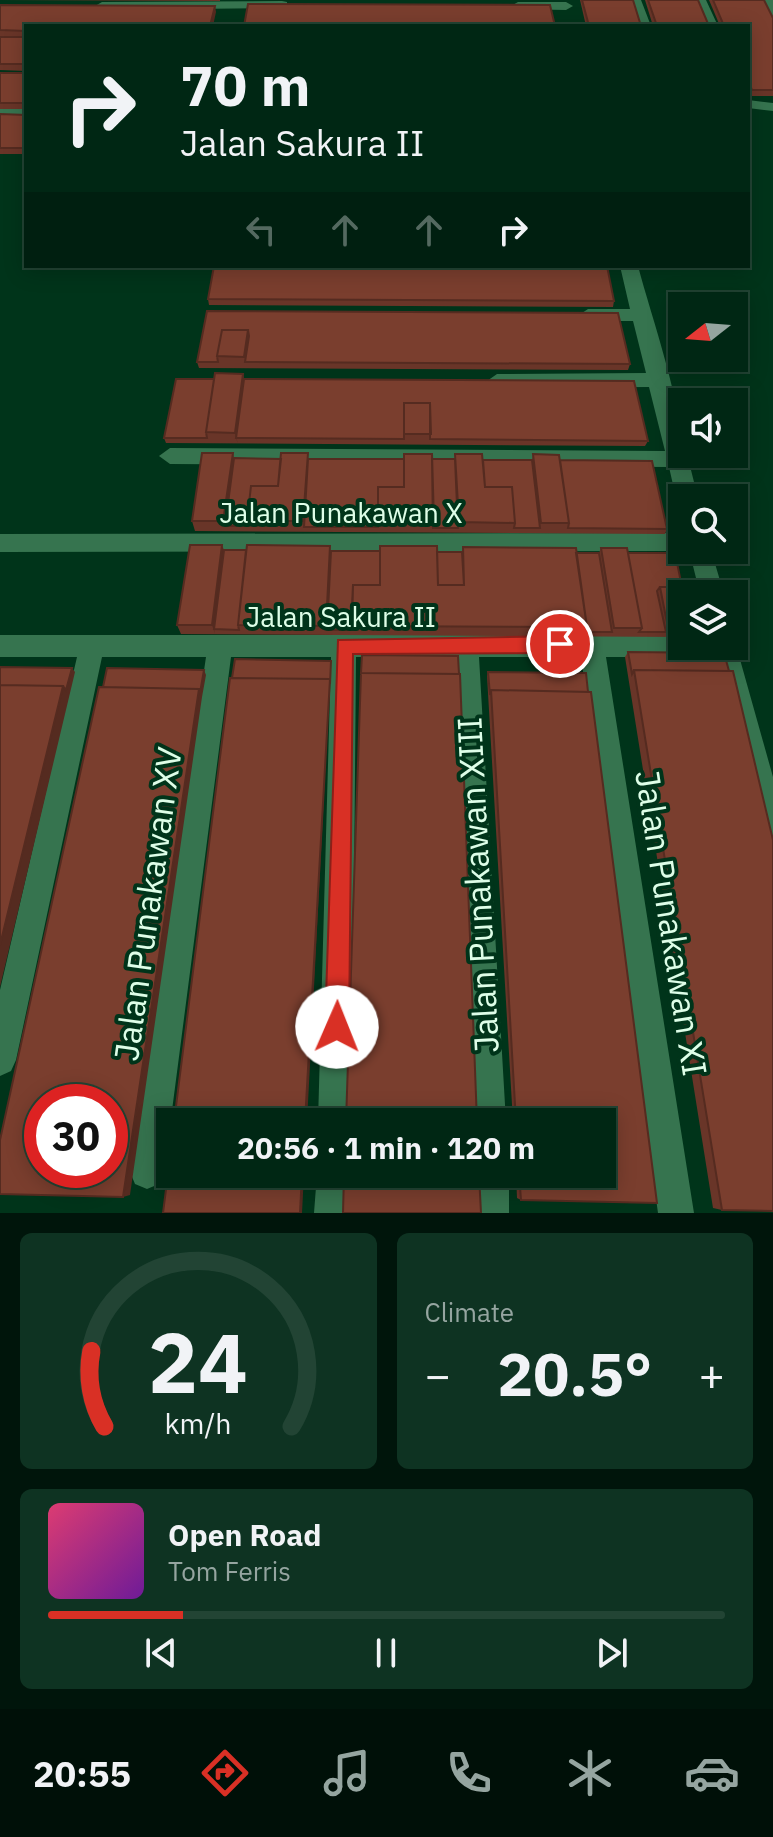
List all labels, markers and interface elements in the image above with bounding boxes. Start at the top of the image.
text: 70 m [180,49,310,121]
icon: right [48,56,152,160]
text: Jalan Sakura II [180,119,424,166]
icon: left [239,208,283,252]
icon: ahead [323,208,367,252]
icon: ahead [407,208,451,252]
icon: right [491,208,535,252]
north arrow [668,292,748,372]
map controls [668,292,748,660]
button: sound [668,388,748,468]
button: search [668,484,748,564]
street label: Jalan Punakawan X [219,494,463,531]
button: layers [668,580,748,660]
street label: Jalan Sakura II [246,598,436,635]
pin [526,610,594,678]
icon: arrive [538,622,582,666]
street label: Jalan Punakawan XIII [446,716,508,1054]
street label: Jalan Punakawan XV [103,744,191,1064]
street label: Jalan Punakawan XI [626,767,718,1079]
position arrow [295,985,379,1069]
speed limit sign: 30 [24,1084,128,1188]
text: 20:56 · 1 min · 120 m [237,1128,535,1167]
text: Climate [425,1295,514,1329]
text: 24 [148,1308,248,1416]
text: 20.5° [497,1334,652,1413]
text: − [425,1346,451,1403]
text: + [699,1346,725,1403]
text: km/h [165,1405,232,1442]
text: Open Road [168,1515,321,1554]
text: Tom Ferris [168,1554,291,1588]
icon: previous [139,1631,183,1675]
icon: pause [364,1631,408,1675]
icon: next [590,1631,634,1675]
icon: directions [197,1745,253,1801]
icon: music [319,1745,375,1801]
icon: phone [441,1745,497,1801]
icon: climate [562,1745,618,1801]
icon: car [684,1745,740,1801]
text: 20:55 [33,1750,131,1797]

